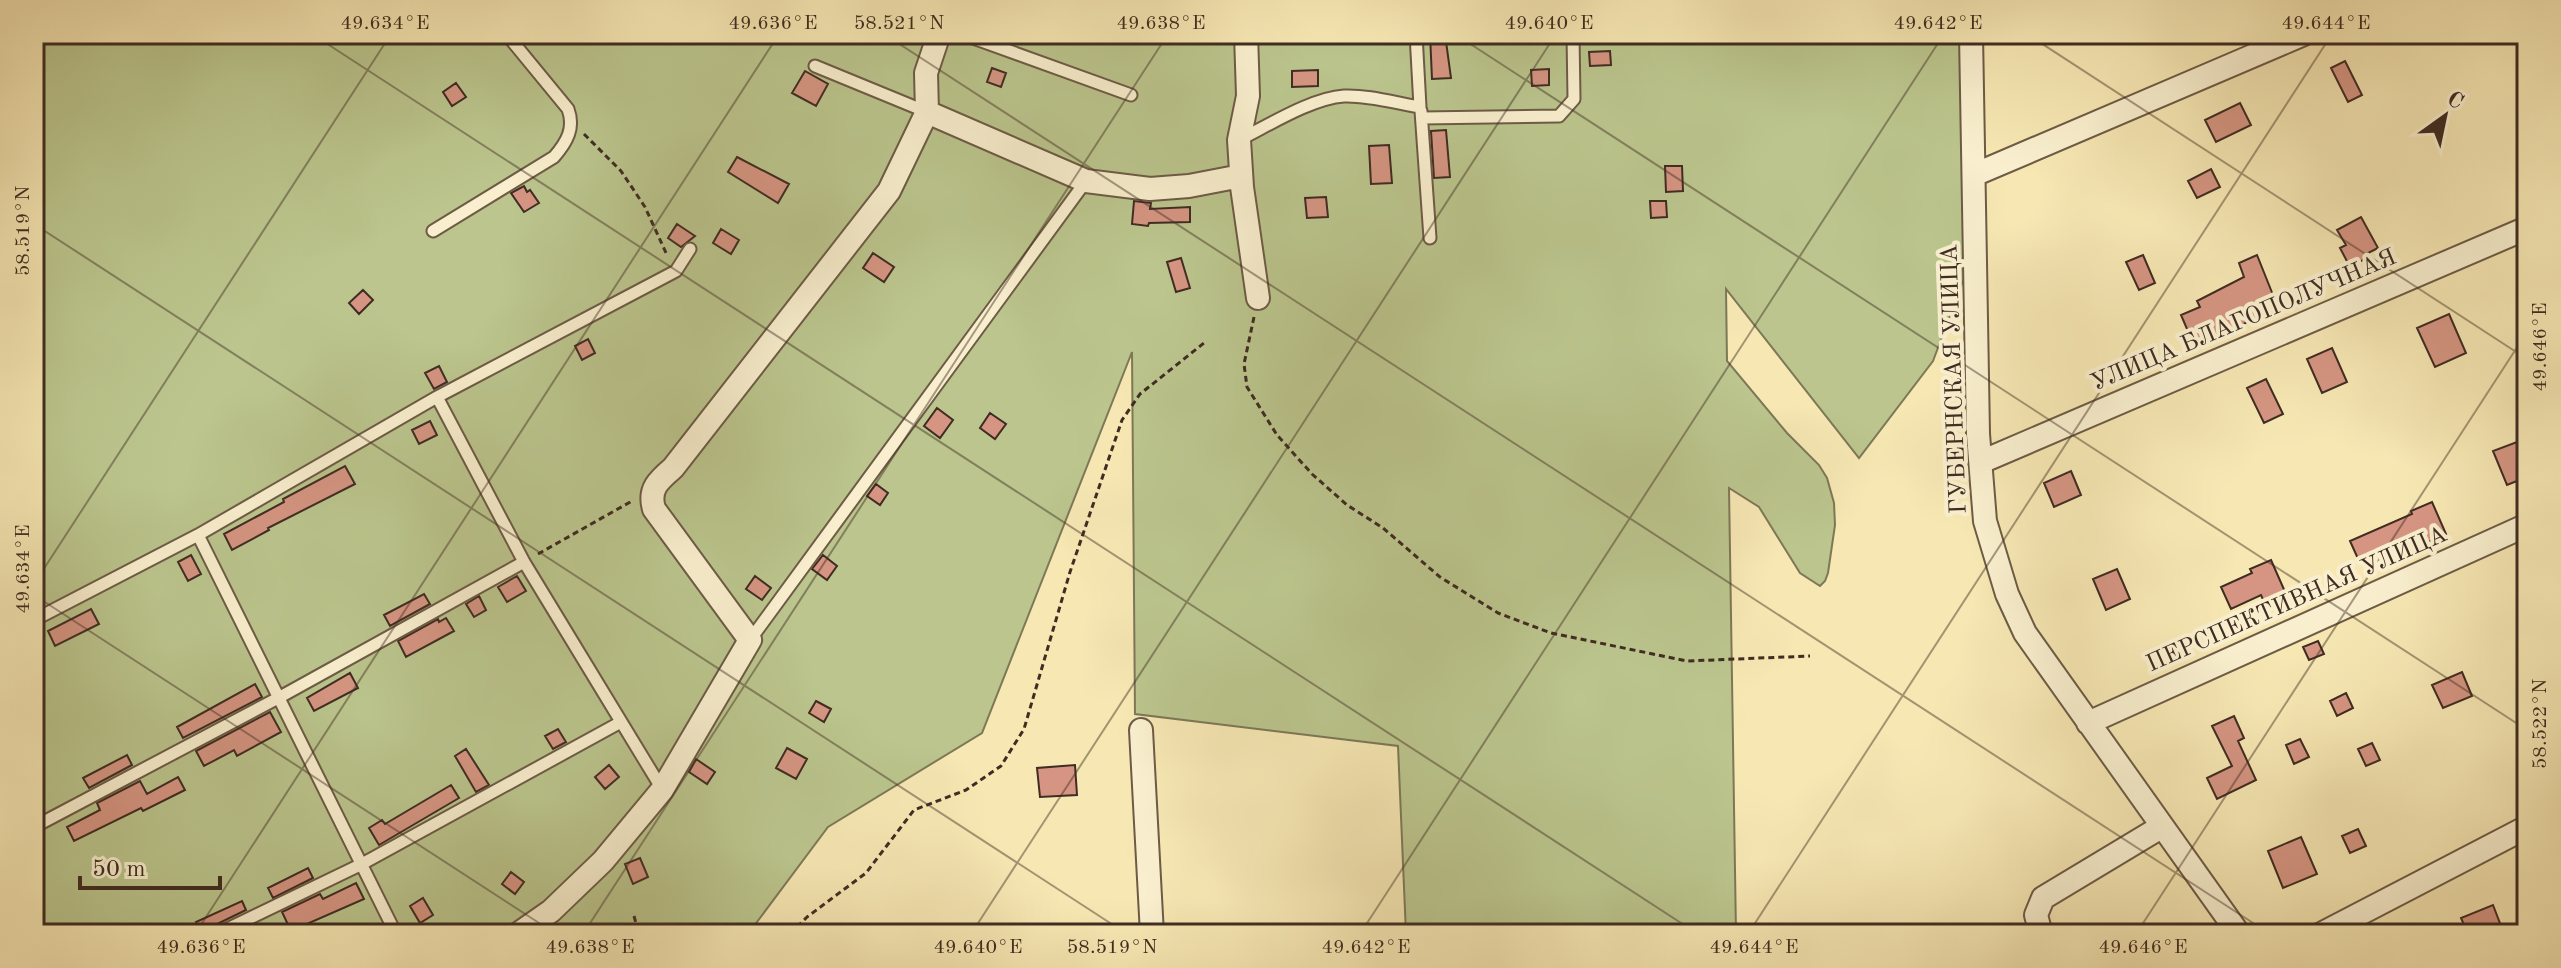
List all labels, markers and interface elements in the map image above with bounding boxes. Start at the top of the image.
text: 49.634°E [341,14,430,34]
text: 49.636°E [729,14,818,34]
text: 58.521°N [854,14,944,34]
text: 49.638°E [1117,14,1206,34]
text: 49.640°E [1505,14,1594,34]
text: 49.642°E [1894,14,1983,34]
text: 49.644°E [2282,14,2371,34]
north arrow [2405,76,2485,156]
text: С [2443,88,2467,114]
text: 58.519°N [14,186,34,276]
street label: ГУБЕРНСКАЯ УЛИЦА [1938,244,1972,514]
street label: УЛИЦА БЛАГОПОЛУЧНАЯ [2088,246,2400,396]
text: 49.646°E [2531,303,2551,392]
street label: ПЕРСПЕКТИВНАЯ УЛИЦА [2143,523,2451,677]
text: 49.634°E [14,525,34,614]
text: 58.522°N [2531,679,2551,769]
scale bar [80,840,220,890]
text: 50 m [92,858,146,882]
text: 49.636°E [157,938,246,958]
text: 49.638°E [546,938,635,958]
text: 49.640°E [934,938,1023,958]
text: 58.519°N [1067,938,1157,958]
text: 49.642°E [1322,938,1411,958]
text: 49.644°E [1710,938,1799,958]
text: 49.646°E [2099,938,2188,958]

